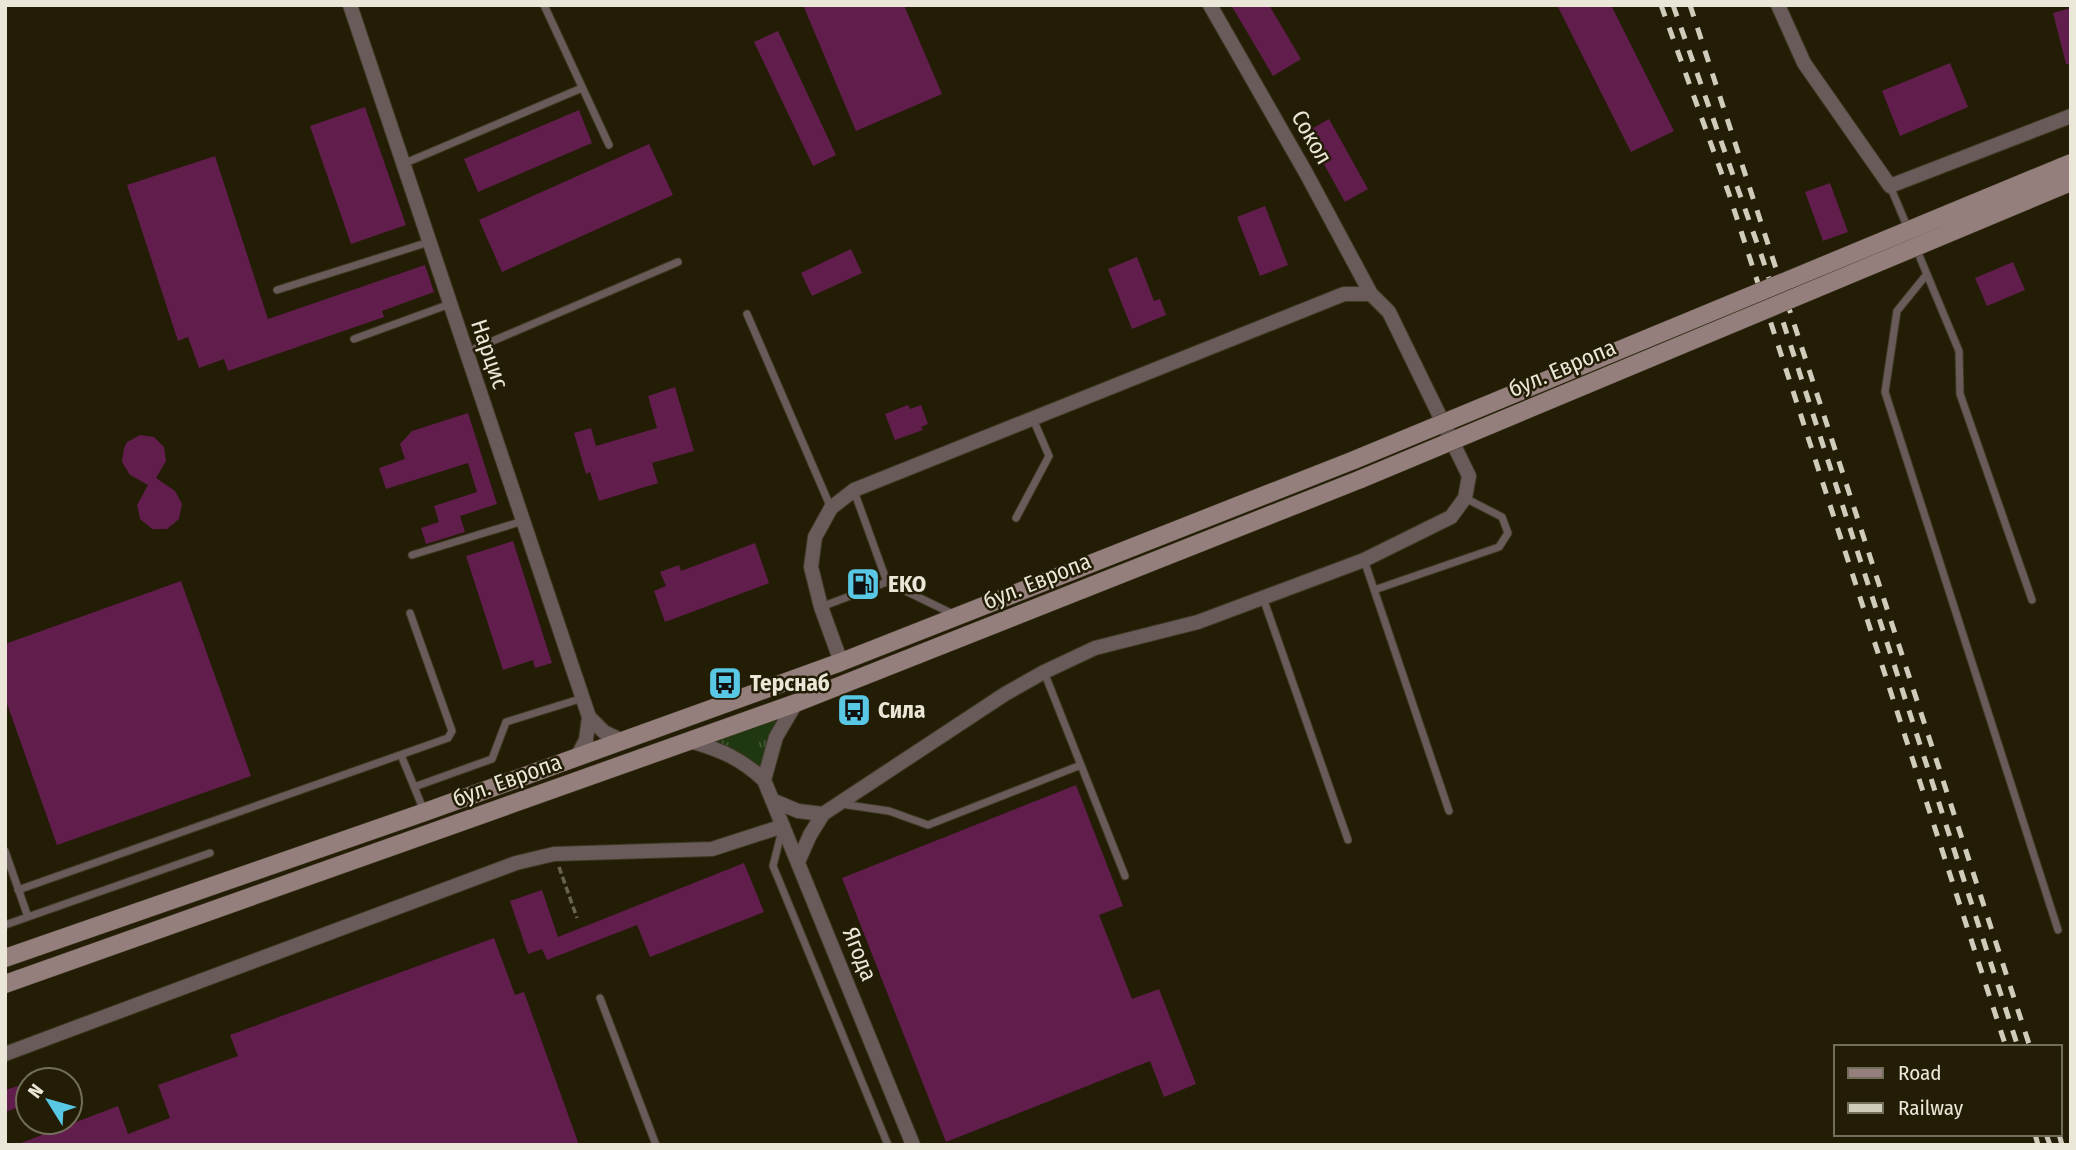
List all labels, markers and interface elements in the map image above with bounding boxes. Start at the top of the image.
street label: Сокол [1285,105,1339,169]
street label: Нарцис [465,315,515,393]
street label: бул. Европа [1504,333,1620,403]
street label: бул. Европа [979,547,1095,615]
fuel station icon: EKO [844,565,882,603]
place label: EKO [888,570,926,598]
bus stop icon: Терснаб [706,664,744,702]
place label: Терснаб [750,669,830,697]
bus stop icon: Сила [835,691,873,729]
place label: Сила [878,696,925,724]
street label: бул. Европа [449,747,565,813]
street label: Ягода [837,923,883,985]
legend [1834,1045,2062,1136]
text: Road [1898,1060,1942,1086]
north arrow [14,1066,84,1136]
text: N [23,1080,48,1103]
text: Railway [1898,1095,1964,1121]

